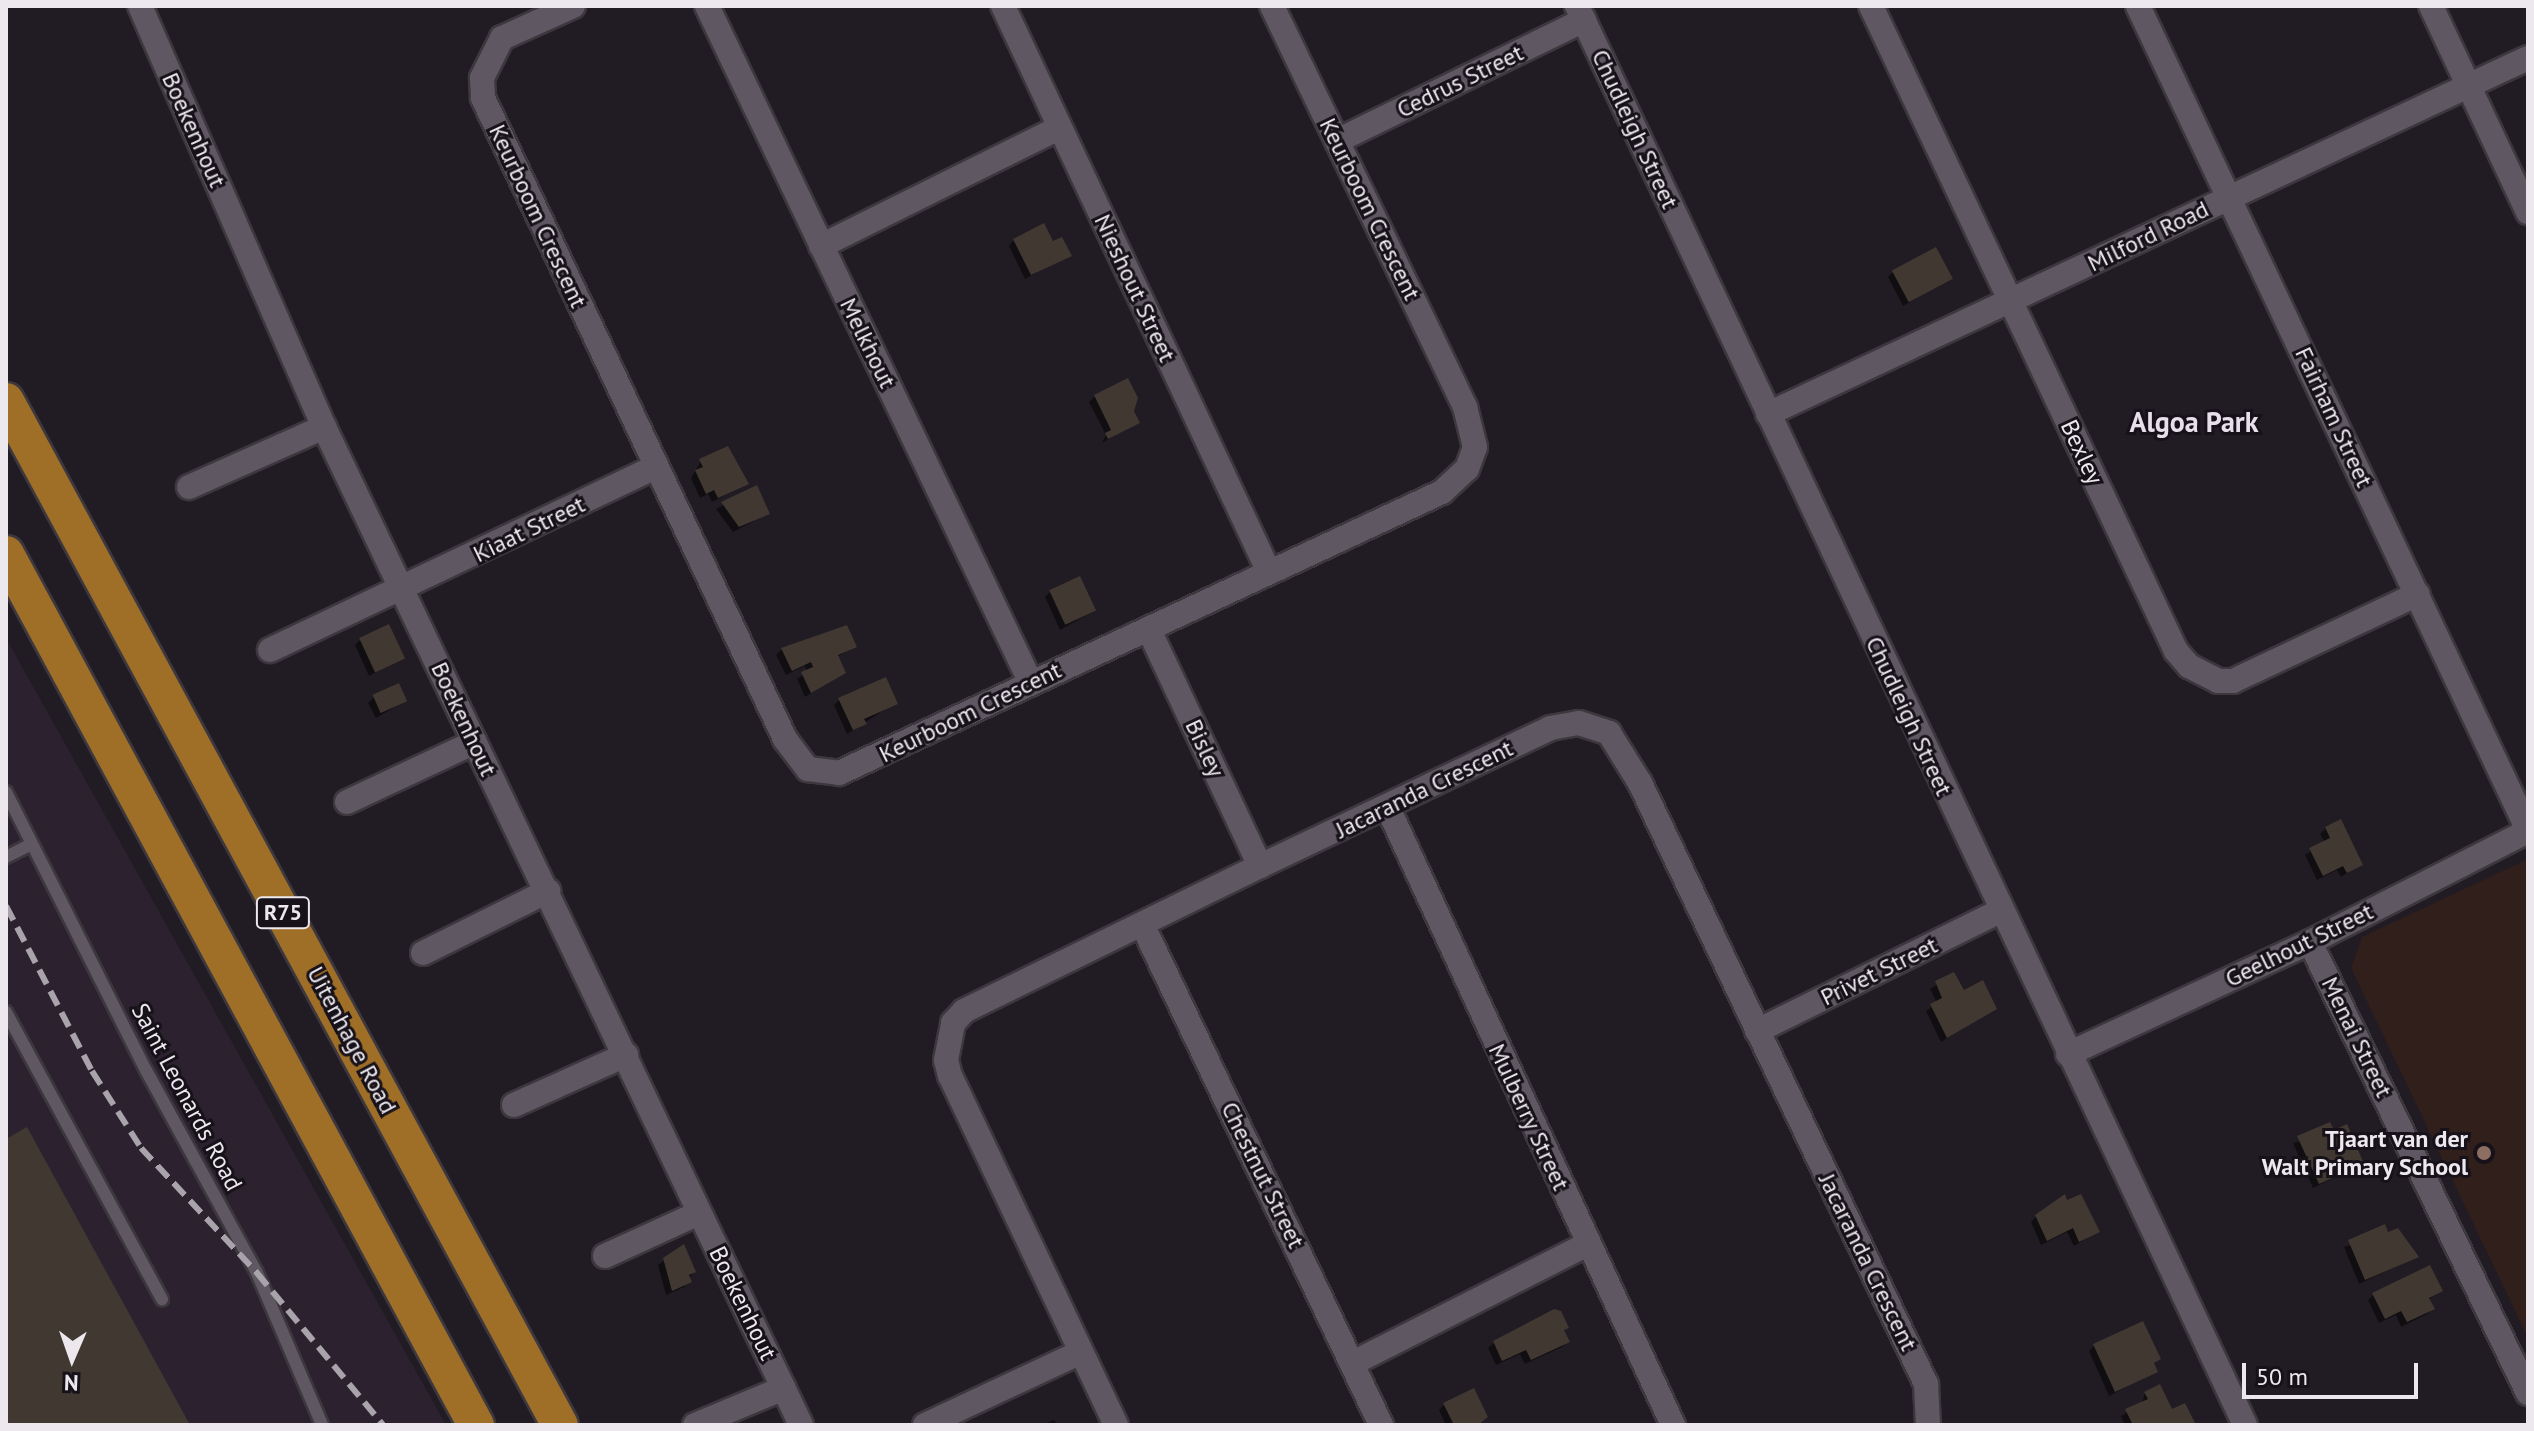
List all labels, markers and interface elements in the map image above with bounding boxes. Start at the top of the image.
street label: Cedrus Street [1392,38,1528,124]
street label: Chudleigh Street [1586,45,1684,213]
street label: Boekenhout [156,68,232,192]
street label: Keurboom Crescent [1313,113,1427,305]
street label: Keurboom Crescent [483,120,593,312]
street label: Milford Road [2083,194,2213,278]
street label: Nieshout Street [1088,210,1182,366]
street label: Melkhout [834,293,902,393]
street label: Fairham Street [2289,342,2379,492]
district label: Algoa Park [2130,405,2258,439]
street label: Bexley [2055,415,2109,489]
street label: Kiaat Street [468,490,590,568]
street label: Chudleigh Street [1860,632,1958,800]
street label: Keurboom Crescent [874,655,1066,769]
street label: Boekenhout [425,657,503,781]
street label: Bisley [1179,715,1231,781]
street label: Jacaranda Crescent [1331,734,1517,844]
road number: R75 [255,895,311,931]
street label: Geelhout Street [2221,897,2377,993]
street label: Privet Street [1816,930,1942,1012]
street label: Uitenhage Road [301,961,403,1119]
street label: Menai Street [2315,972,2399,1102]
street label: Saint Leonards Road [125,998,249,1196]
street label: Mulberry Street [1482,1039,1576,1195]
street label: Chestnut Street [1215,1097,1311,1253]
place label: Tjaart van der Walt Primary School [2261,1125,2468,1181]
marker: Tjaart van der Walt Primary School [2475,1144,2493,1162]
street label: Jacaranda Crescent [1813,1169,1923,1355]
street label: Boekenhout [703,1242,783,1364]
north arrow [32,1319,112,1399]
scale bar [2246,1347,2422,1397]
text: 50 m [2256,1361,2308,1392]
text: N [63,1369,79,1397]

